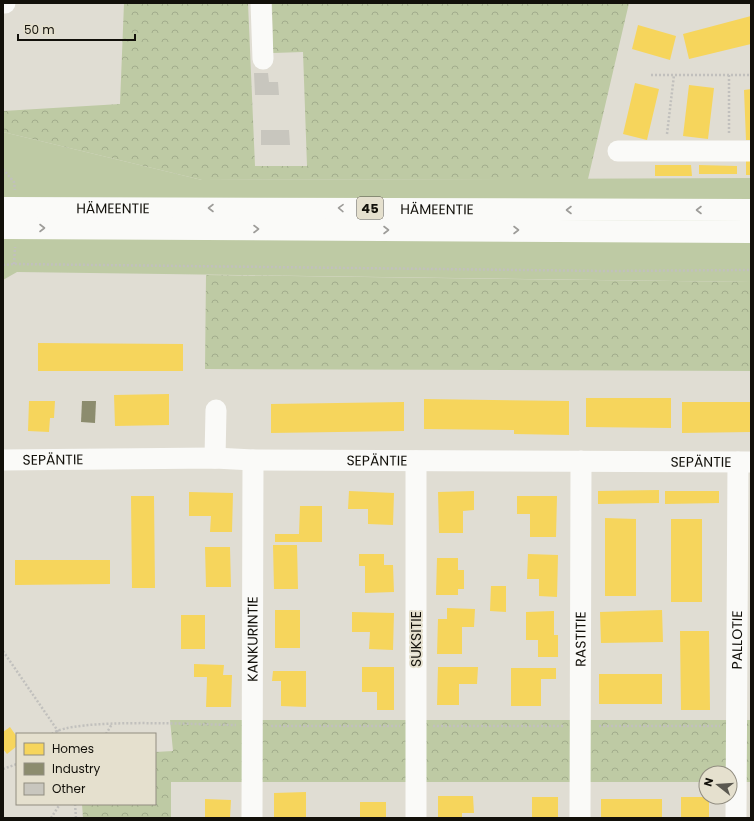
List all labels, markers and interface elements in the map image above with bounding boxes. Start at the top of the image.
scale bar [18,16,135,42]
text: 50 m [24,21,55,38]
road number: 45 [357,197,383,219]
street label: HÄMEENTIE [76,198,150,218]
street label: HÄMEENTIE [400,199,474,219]
one-way arrow [208,204,214,212]
one-way arrow [338,204,344,212]
one-way arrow [566,206,572,214]
one-way arrow [696,206,702,214]
one-way arrow [39,224,45,232]
one-way arrow [253,225,259,233]
one-way arrow [383,226,389,234]
one-way arrow [513,226,519,234]
street label: SEPÄNTIE [22,449,84,470]
street label: SEPÄNTIE [346,450,407,471]
street label: SEPÄNTIE [670,452,731,472]
street label: KANKURINTIE [242,596,263,682]
street label: PALLOTIE [727,610,747,670]
street label: SUKSITIE [406,611,426,667]
street label: RASTITIE [570,611,591,667]
legend [16,733,156,805]
text: Homes [52,740,94,757]
text: Industry [52,760,101,777]
north arrow [698,765,738,805]
text: N [700,776,717,788]
text: Other [52,780,86,797]

